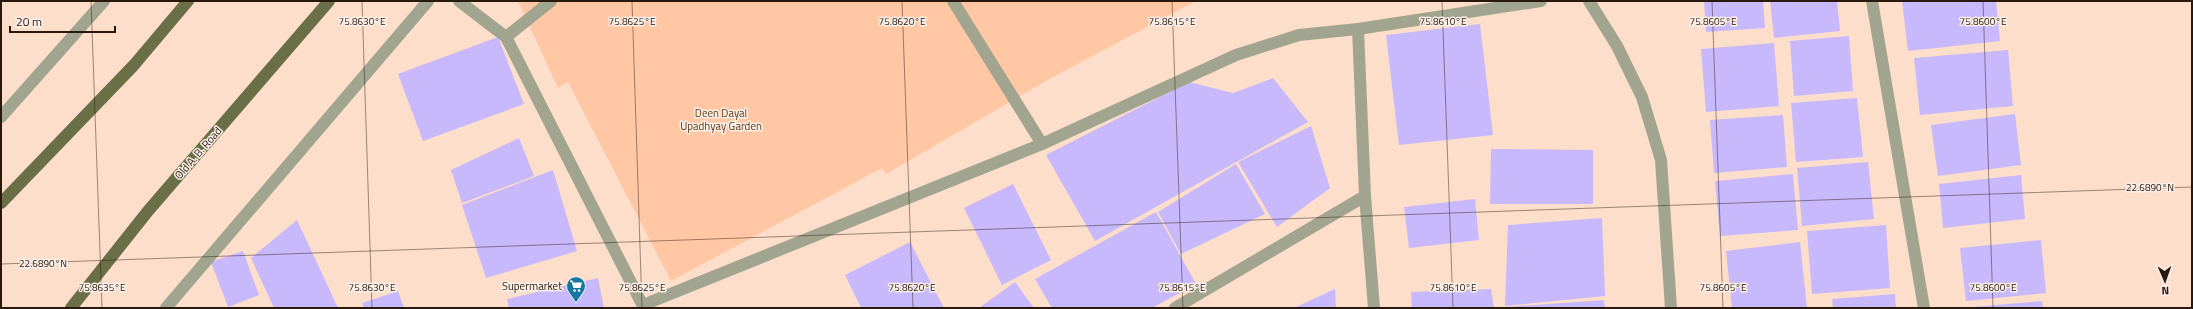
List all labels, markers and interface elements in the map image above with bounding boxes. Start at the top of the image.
scale bar [10,8,115,34]
text: 20 m [16,12,42,31]
text: 75.8630°E [339,14,386,29]
text: 75.8625°E [609,14,656,29]
text: 75.8620°E [879,14,926,29]
text: 75.8615°E [1149,14,1196,29]
text: 75.8610°E [1420,14,1467,29]
text: 75.8605°E [1690,14,1737,29]
text: 75.8600°E [1960,14,2007,29]
park label: Deen Dayal Upadhyay Garden [680,105,762,134]
street label: Old A. B. Road [171,123,225,183]
text: 22.6890°N [2126,180,2174,195]
text: 22.6890°N [19,256,67,271]
north arrow [2145,261,2185,301]
supermarket icon: Supermarket [565,275,587,303]
place label: Supermarket [502,278,562,294]
text: 75.8635°E [79,280,126,295]
text: 75.8630°E [349,280,396,295]
text: 75.8625°E [619,280,666,295]
text: 75.8620°E [889,280,936,295]
text: 75.8615°E [1159,280,1206,295]
text: 75.8610°E [1430,280,1477,295]
text: 75.8605°E [1700,280,1747,295]
text: 75.8600°E [1970,280,2017,295]
text: N [2161,283,2169,299]

